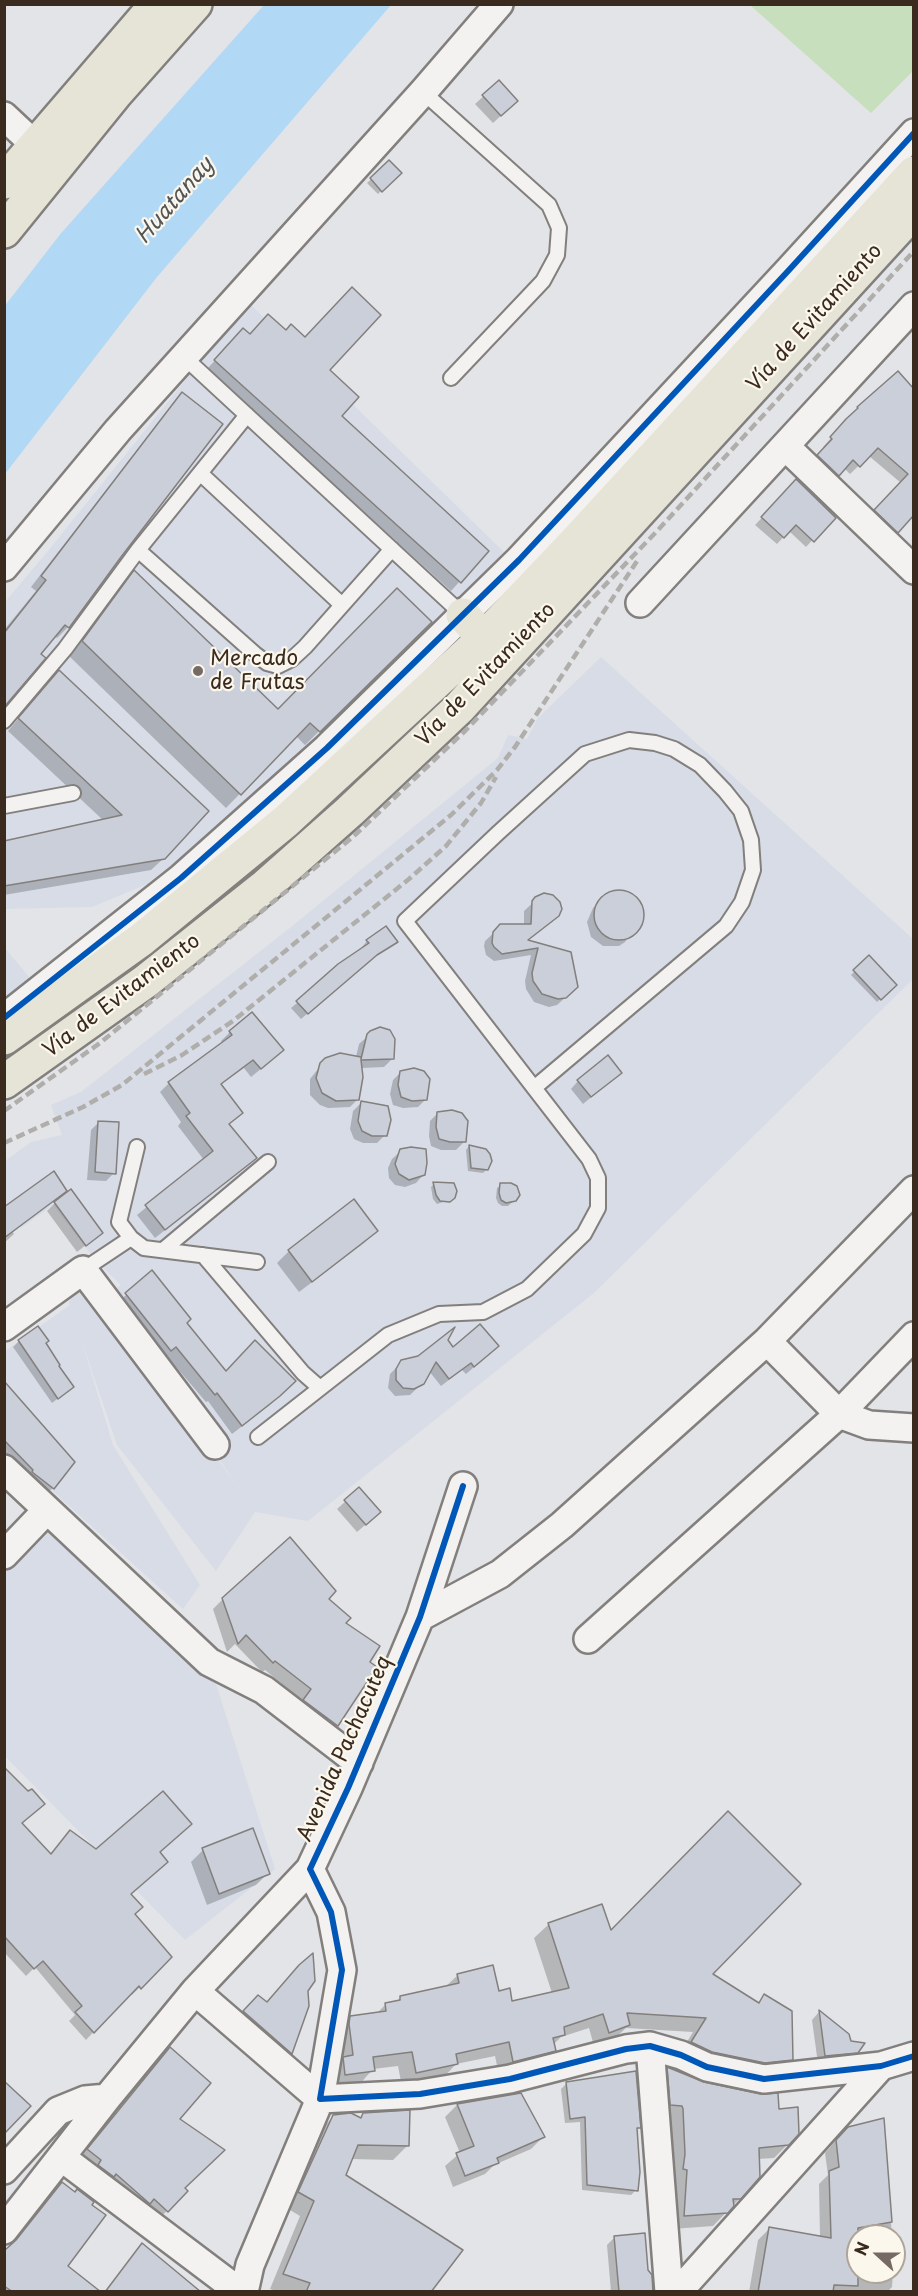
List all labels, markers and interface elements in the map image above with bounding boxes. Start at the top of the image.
water label: Huatanay [130,153,220,249]
street label: Vía de Evitamiento [742,239,888,397]
street label: Vía de Evitamiento [411,598,561,752]
place label: Mercado de Frutas [210,646,304,696]
marker: Mercado de Frutas [191,664,205,678]
street label: Vía de Evitamiento [39,929,205,1063]
street label: Avenida Pachacuteq [293,1652,397,1846]
north arrow [846,2224,906,2284]
text: N [848,2238,875,2258]

